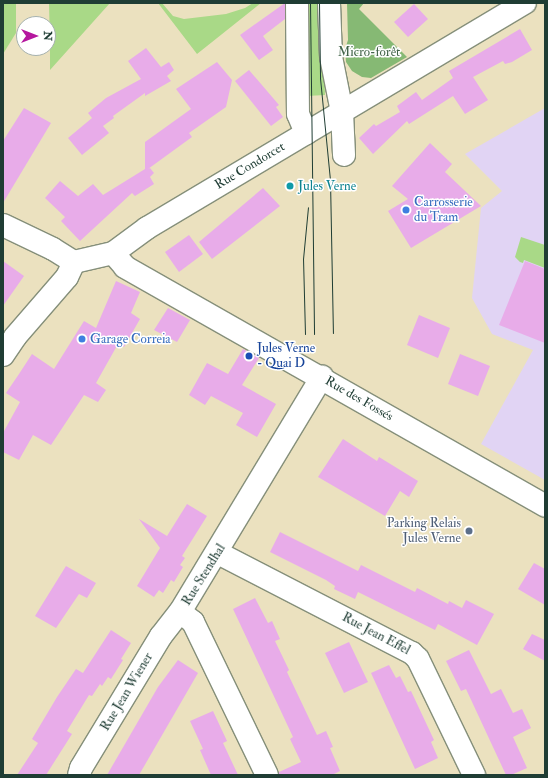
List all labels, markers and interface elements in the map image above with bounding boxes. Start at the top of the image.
north arrow [16,16,56,56]
text: N [41,31,54,41]
park label: Micro-forêt [338,44,400,60]
street label: Rue Condorcet [212,139,288,193]
place label: Jules Verne [298,178,356,194]
marker: Jules Verne [285,181,295,191]
place label: Carrosserie du Tram [414,195,473,226]
marker: Carrosserie du Tram [401,205,411,215]
place label: Garage Correia [90,331,171,347]
marker: Garage Correia [77,334,87,344]
place label: Jules Verne - Quai D [257,341,315,372]
marker: Jules Verne - Quai D [244,351,254,361]
street label: Rue des Fossés [322,373,396,425]
place label: Parking Relais Jules Verne [387,516,461,547]
marker: Parking Relais Jules Verne [464,526,474,536]
street label: Rue Stendhal [179,541,229,609]
street label: Rue Jean Effel [339,610,413,658]
street label: Rue Jean Wiener [98,650,156,734]

